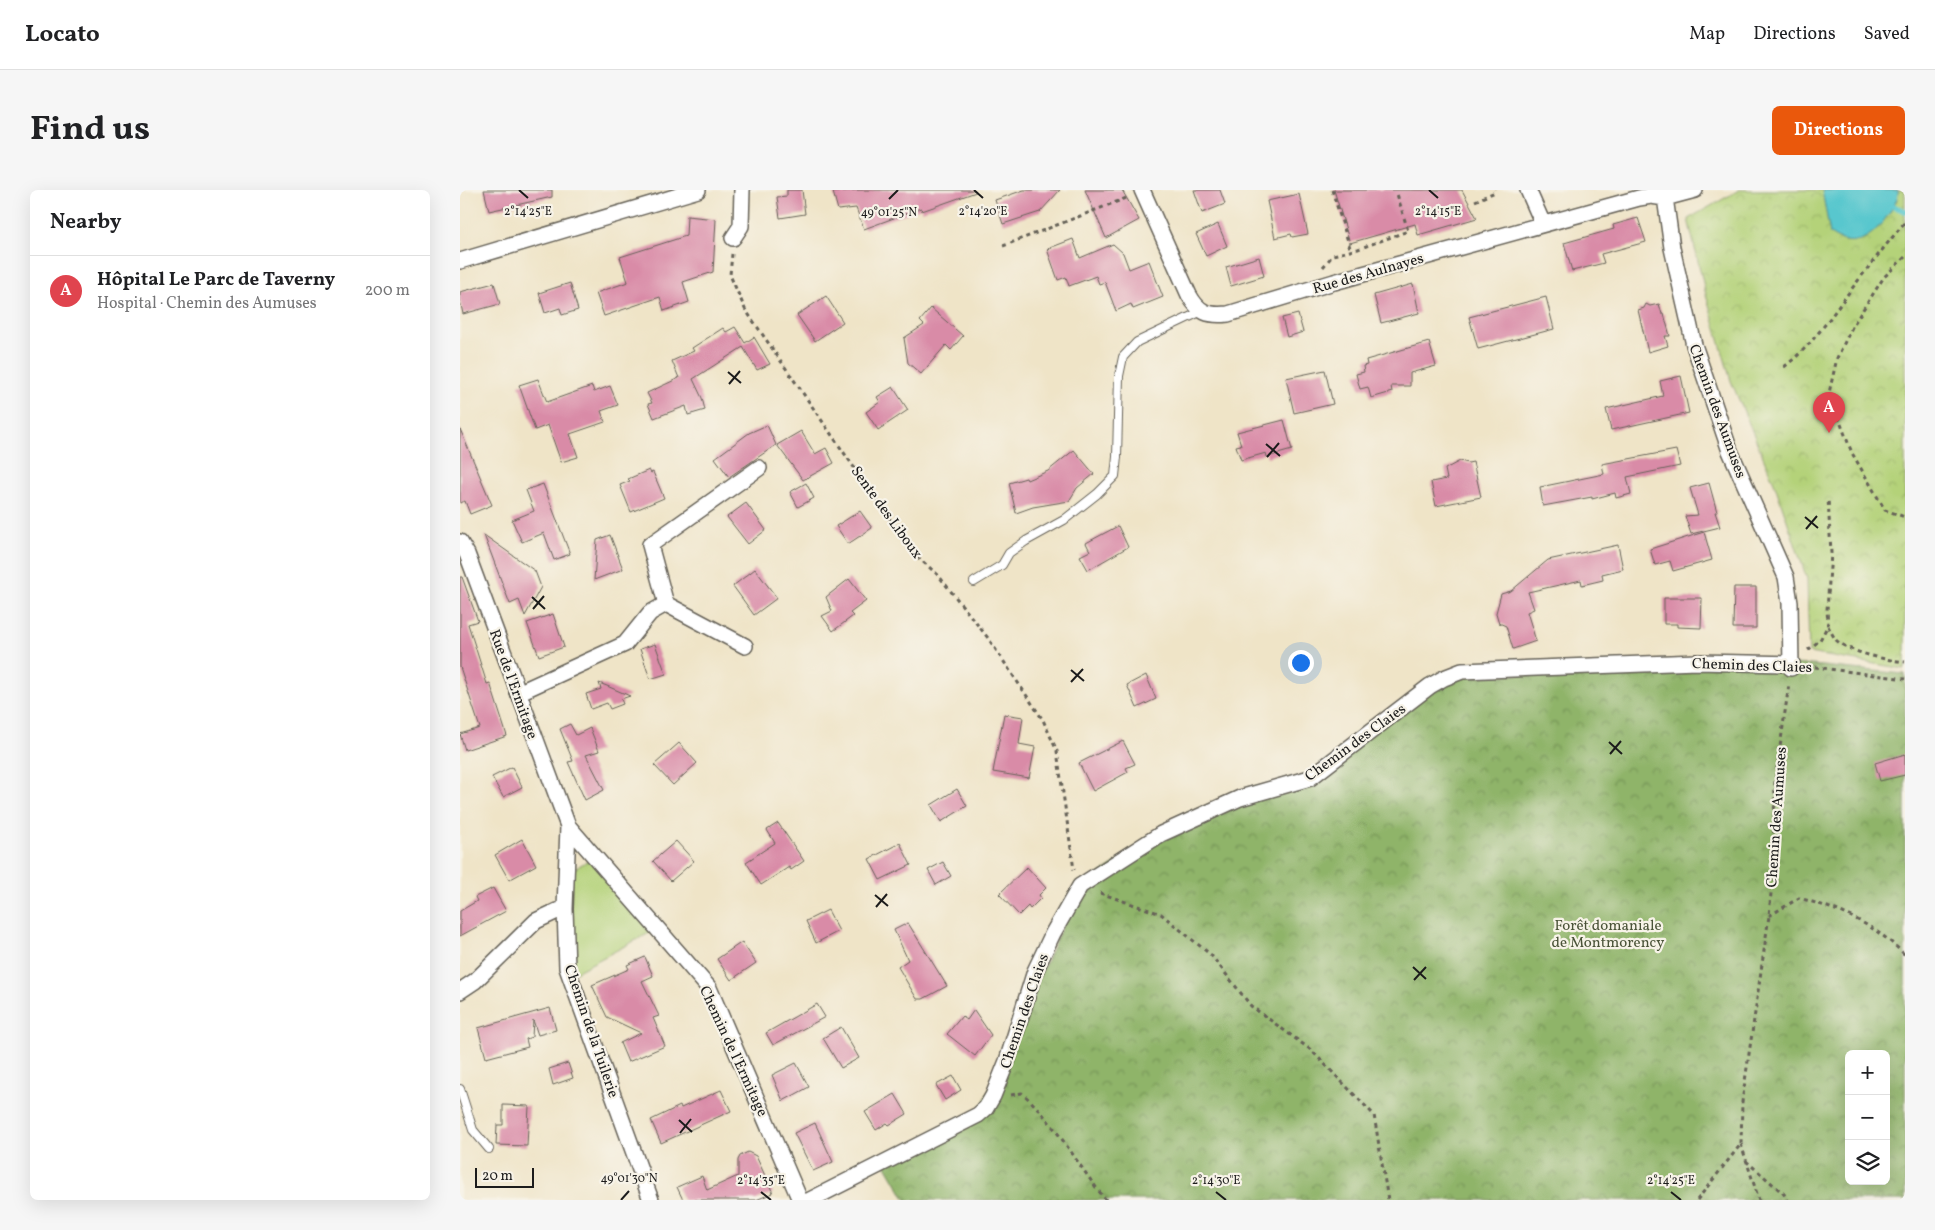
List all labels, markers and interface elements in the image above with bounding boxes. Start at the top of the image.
text: Locato [25,18,100,52]
text: Map [1689,22,1725,47]
text: Directions [1753,22,1836,47]
text: Saved [1864,22,1910,47]
text: Find us [30,106,150,154]
button: Directions [1772,106,1905,155]
text: 2°14'25"E [504,204,552,220]
text: 2°14'20"E [958,204,1008,220]
text: 2°14'15"E [1415,204,1461,220]
text: 49°01'25"N [861,205,917,221]
text: Nearby [50,208,121,237]
street label: Rue des Aulnayes [1310,249,1426,300]
text: Hôpital Le Parc de Taverny [97,267,335,293]
text: A [60,280,72,302]
text: 200 m [365,280,410,302]
text: Hospital · Chemin des Aumuses [97,293,317,315]
street label: Chemin des Aumuses [1683,342,1751,481]
pin: A [1813,392,1845,433]
street label: Sente des Liboux [845,462,927,564]
street label: Rue de l'Ermitage [483,627,542,742]
your location [1288,650,1314,676]
street label: Chemin des Claies [1691,654,1812,679]
street label: Chemin des Claies [1301,699,1411,787]
street label: Chemin des Aumuses [1762,746,1793,888]
park label: Forêt domaniale de Montmorency [1552,916,1664,954]
street label: Chemin des Claies [996,951,1055,1072]
street label: Chemin de la Tuilerie [558,962,623,1101]
street label: Chemin de l'Ermitage [693,983,772,1120]
map controls [1845,1050,1890,1185]
button: + [1845,1050,1890,1095]
button: − [1845,1095,1890,1140]
button: layers [1845,1140,1890,1185]
scale bar [475,1165,534,1188]
text: 20 m [482,1167,513,1186]
text: 49°01'30"N [600,1171,658,1187]
text: 2°14'35"E [737,1173,785,1189]
text: 2°14'30"E [1192,1173,1240,1189]
text: 2°14'25"E [1647,1173,1695,1189]

